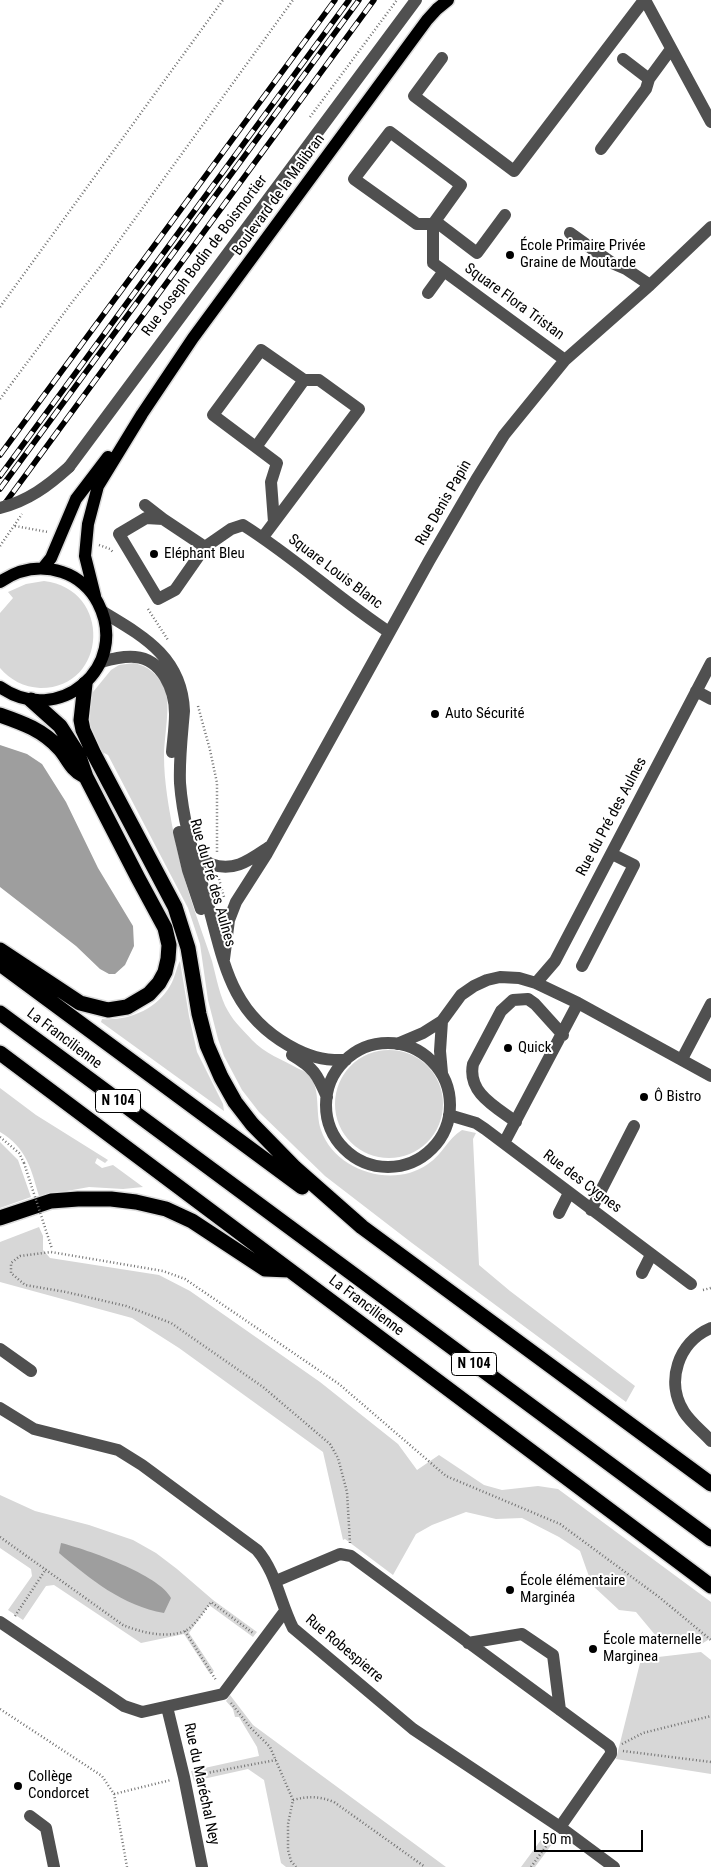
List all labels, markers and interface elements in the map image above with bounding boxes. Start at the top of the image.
street label: Boulevard de la Malibran [229,131,329,259]
street label: Rue Joseph Bodin de Boismortier [139,172,271,340]
place label: École Primaire Privée Graine de Moutarde [520,237,646,272]
marker: École Primaire Privée Graine de Moutarde [504,249,516,261]
street label: Square Flora Tristan [461,260,567,344]
street label: Rue Denis Papin [412,457,476,549]
street label: Square Louis Blanc [284,531,386,613]
place label: Eléphant Bleu [164,545,245,563]
marker: Eléphant Bleu [148,548,160,560]
place label: Auto Sécurité [445,705,525,723]
marker: Auto Sécurité [429,708,441,720]
street label: Rue du Pré des Aulnes [573,754,651,880]
street label: Rue du Pré des Aulnes [185,817,239,949]
street label: La Francilienne [23,1005,105,1073]
place label: Quick [518,1039,551,1057]
marker: Quick [502,1042,514,1054]
place label: Ô Bistro [654,1088,701,1106]
road number: N 104 [96,1090,140,1112]
marker: Ô Bistro [638,1091,650,1103]
street label: Rue des Cygnes [539,1147,625,1217]
street label: La Francilienne [325,1272,407,1340]
road number: N 104 [452,1352,496,1376]
place label: École élémentaire Marginéa [520,1572,625,1607]
marker: École élémentaire Marginéa [504,1584,516,1596]
street label: Rue Robespierre [301,1611,387,1687]
place label: École maternelle Marginea [603,1631,701,1666]
marker: École maternelle Marginea [587,1643,599,1655]
street label: Rue du Maréchal Ney [179,1721,223,1847]
place label: Collège Condorcet [28,1768,89,1803]
marker: Collège Condorcet [12,1780,24,1792]
scale bar [536,1820,645,1852]
text: 50 m [542,1830,572,1848]

